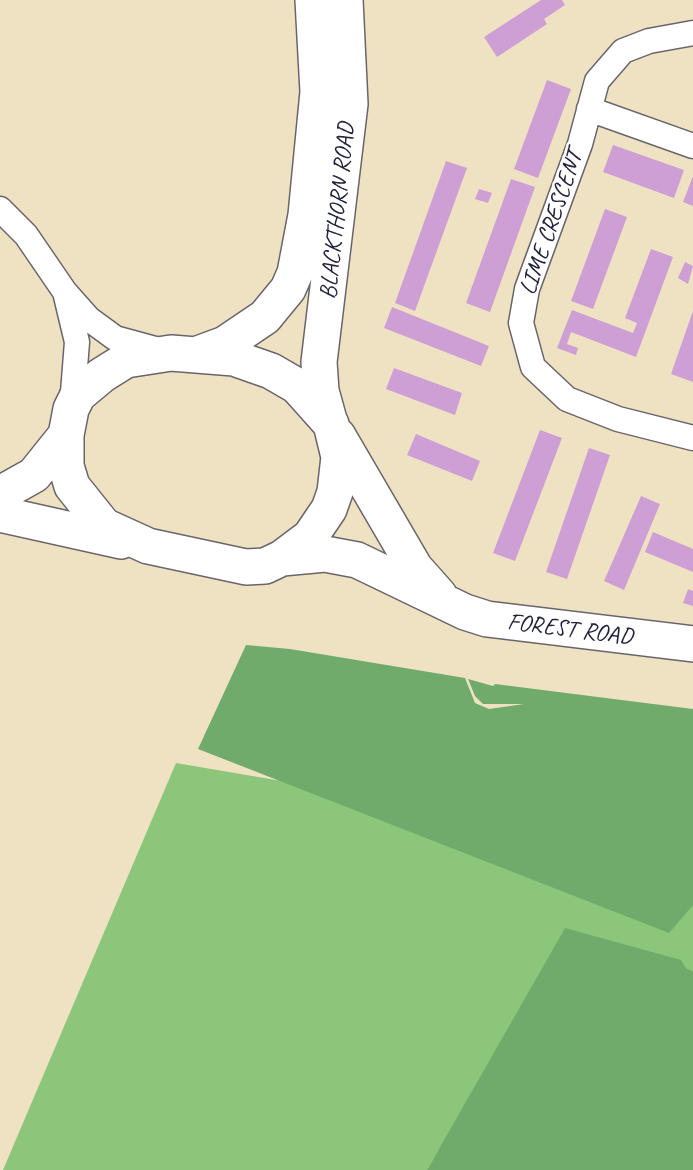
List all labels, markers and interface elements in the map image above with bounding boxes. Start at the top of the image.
street label: BLACKTHORN ROAD [314,121,362,301]
street label: LIME CRESCENT [514,147,590,299]
street label: FOREST ROAD [506,608,634,652]

